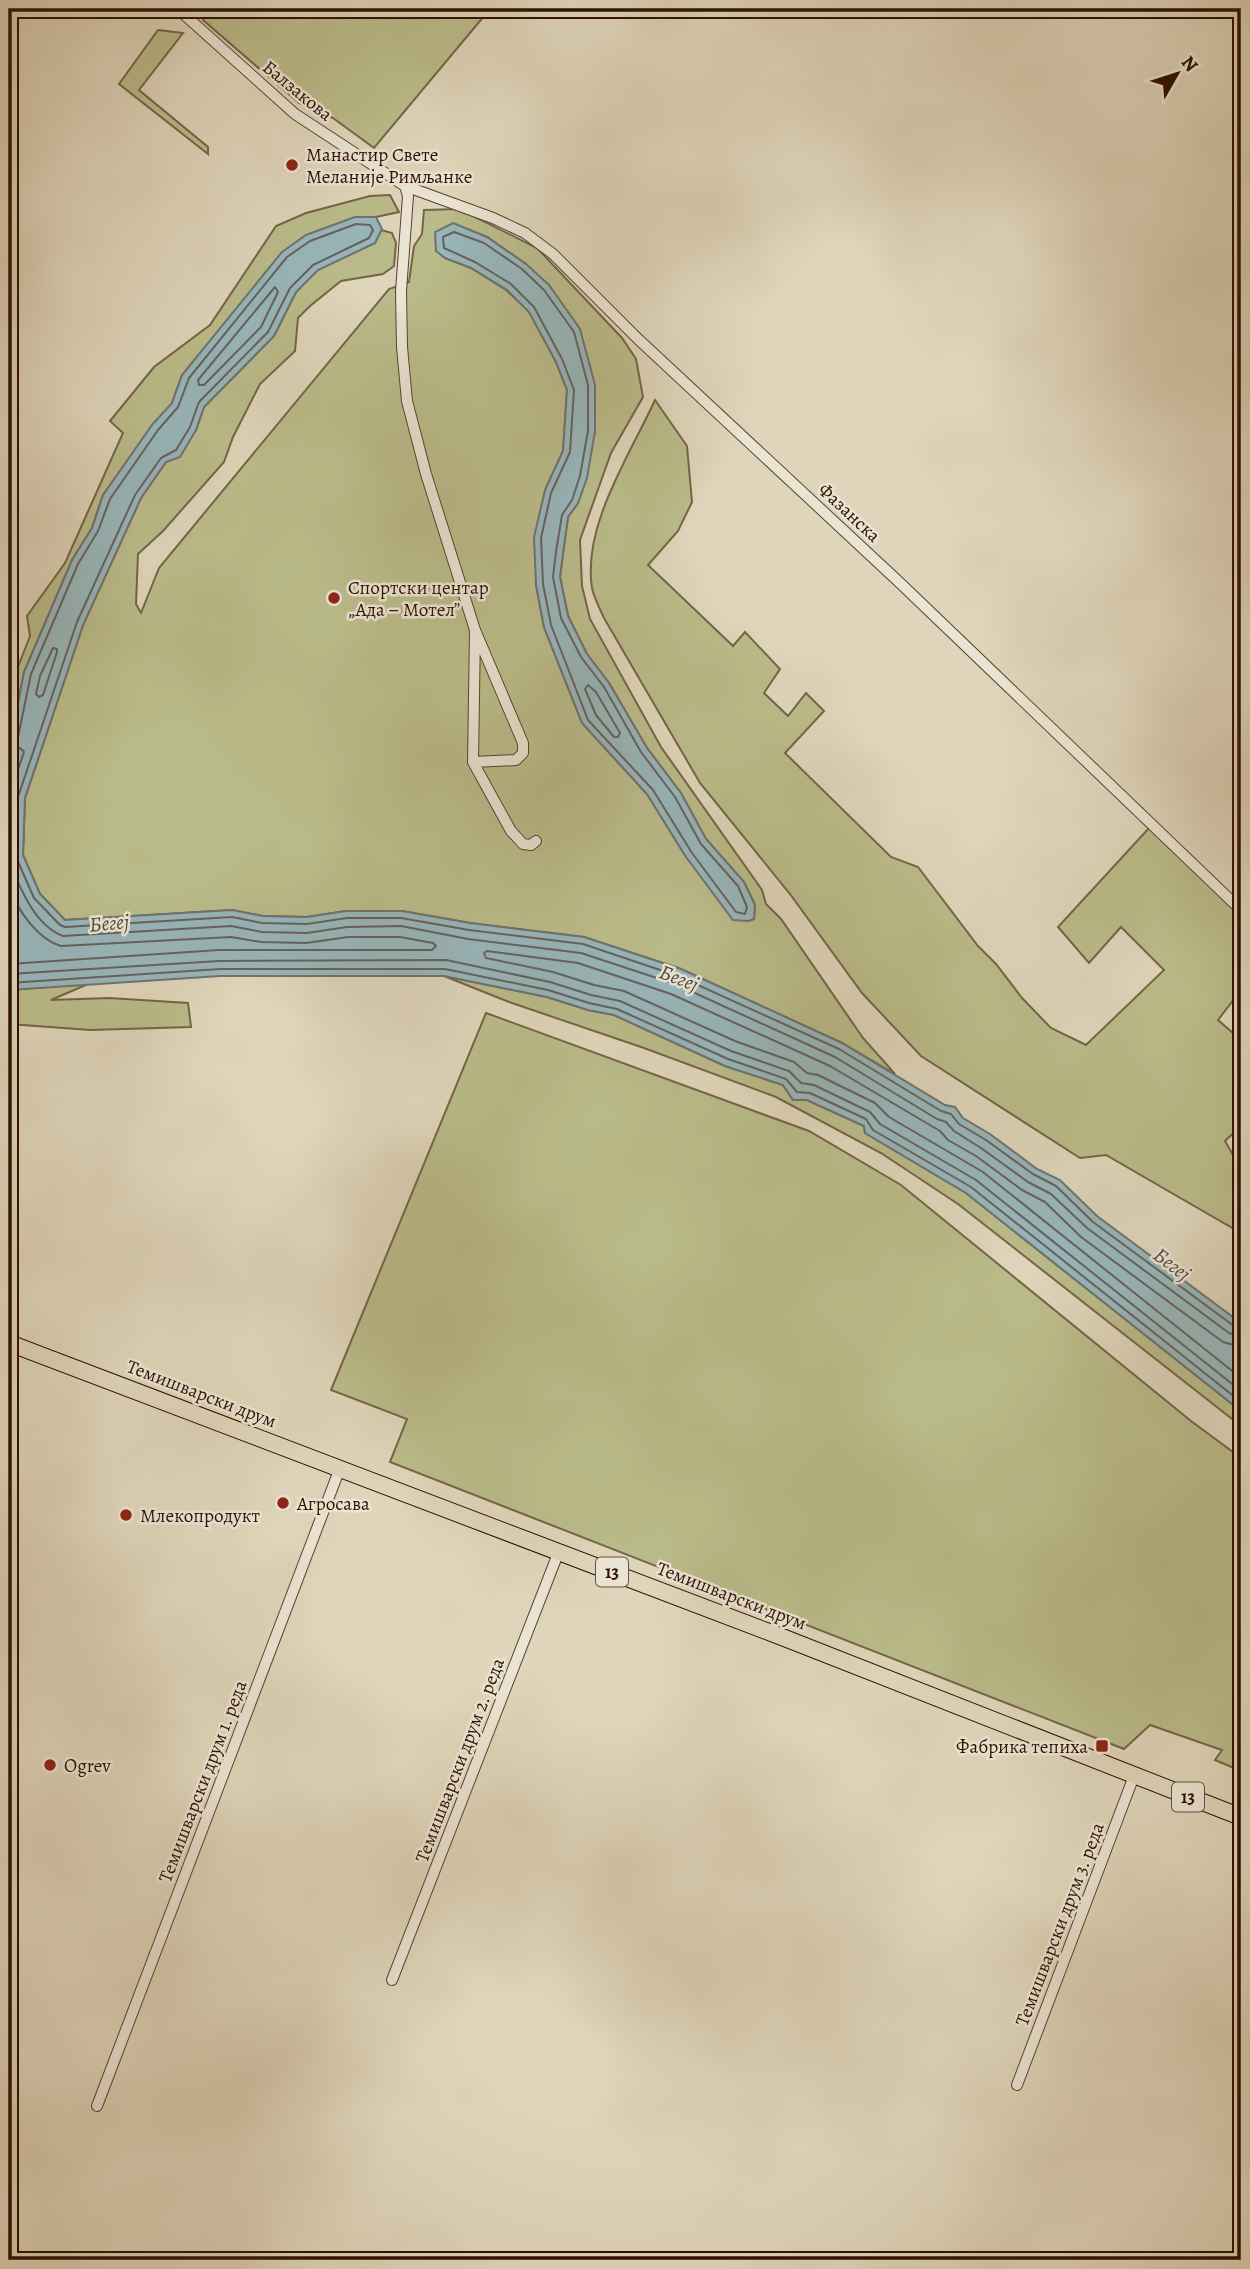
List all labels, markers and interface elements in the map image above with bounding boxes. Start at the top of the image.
north arrow [1142,38,1212,108]
text: N [1175,50,1204,78]
street label: Балзакова [257,54,338,127]
place label: Манастир Свете Меланије Римљанке [306,142,472,190]
marker: Манастир Свете Меланије Римљанке [284,157,300,173]
street label: Фазанска [812,477,886,549]
place label: Спортски центар „Ада – Мотел” [348,575,489,623]
marker: Спортски центар „Ада – Мотел” [326,590,342,606]
water label: Бегеј [88,907,131,939]
water label: Бегеј [655,958,703,999]
water label: Бегеј [1148,1241,1197,1288]
street label: Темишварски друм [123,1353,280,1434]
place label: Агросава [296,1491,370,1517]
marker: Агросава [275,1495,291,1511]
place label: Млекопродукт [140,1503,260,1529]
marker: Млекопродукт [118,1507,134,1523]
street label: Темишварски друм [653,1555,810,1636]
road number: 13 [596,1558,628,1587]
street label: Темишварски друм 2. реда [409,1654,511,1866]
street label: Темишварски друм 1. реда [152,1676,254,1886]
place label: Фабрика тепиха [956,1734,1088,1760]
marker: Фабрика тепиха [1094,1738,1110,1754]
place label: Ogrev [64,1753,111,1779]
marker: Ogrev [42,1757,58,1773]
road number: 13 [1172,1782,1204,1812]
street label: Темишварски друм 3. реда [1009,1819,1111,2030]

